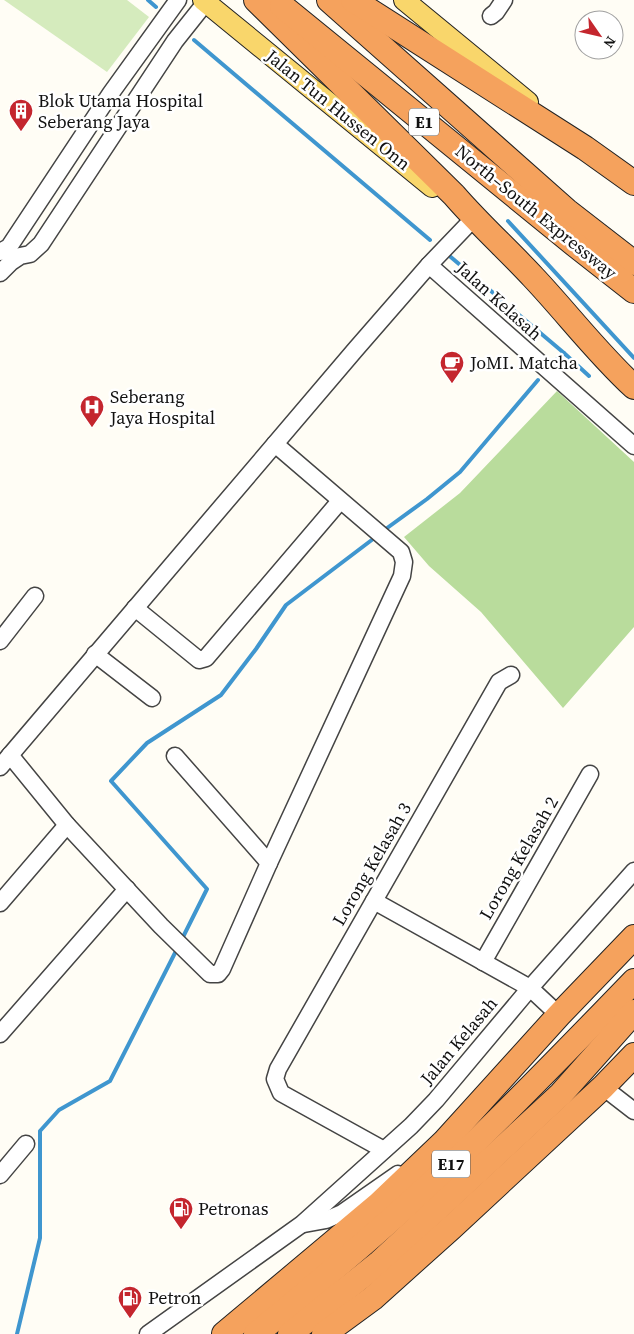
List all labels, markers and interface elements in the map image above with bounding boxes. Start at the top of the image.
north arrow [574,10,624,60]
text: N [599,32,621,52]
street label: Jalan Tun Hussen Onn [260,43,416,176]
place label: Blok Utama Hospital Seberang Jaya [38,88,203,134]
building icon: Blok Utama Hospital Seberang Jaya [8,98,34,132]
road number: E1 [409,108,439,136]
street label: North–South Expressway [450,139,623,285]
street label: Jalan Kelasah [450,255,548,346]
cafe icon: JoMI. Matcha [439,350,465,384]
place label: JoMI. Matcha [469,350,579,375]
place label: Seberang Jaya Hospital [109,384,215,430]
hospital icon: Seberang Jaya Hospital [79,394,105,428]
street label: Lorong Kelasah 2 [473,792,564,924]
street label: Lorong Kelasah 3 [326,798,417,930]
street label: Jalan Kelasah [414,991,503,1091]
road number: E17 [432,1150,470,1178]
fuel station icon: Petronas [168,1196,194,1230]
place label: Petronas [198,1196,269,1221]
fuel station icon: Petron [117,1285,143,1319]
place label: Petron [148,1285,202,1310]

